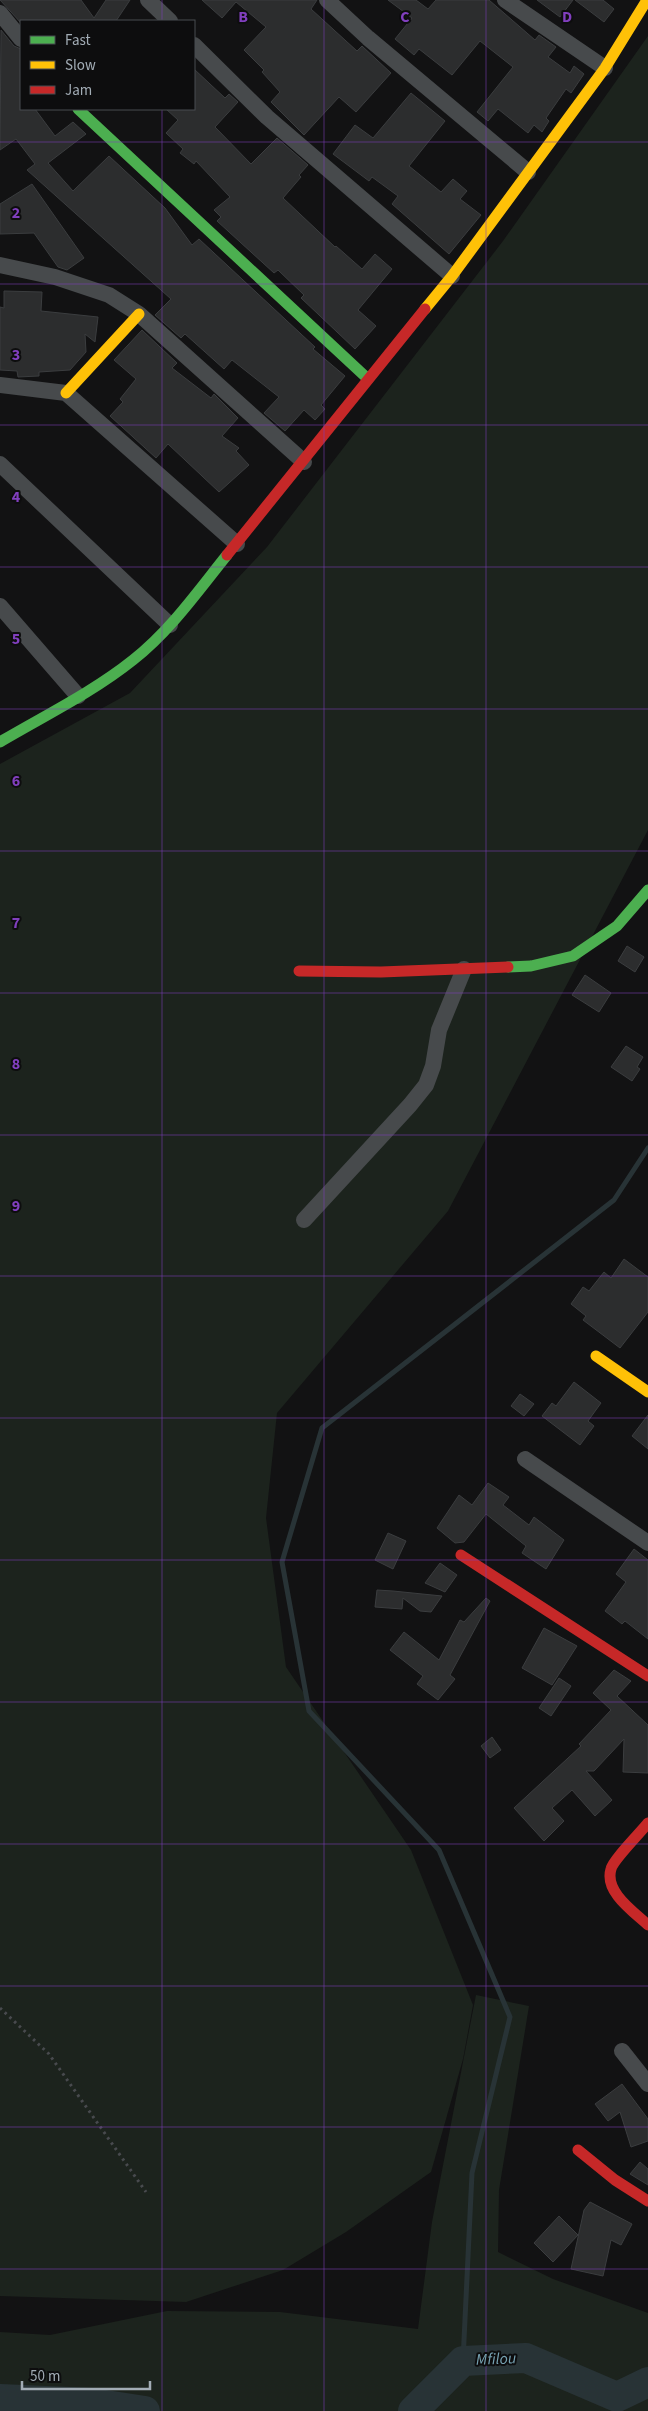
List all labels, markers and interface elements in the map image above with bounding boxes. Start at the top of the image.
text: B [238,6,248,28]
text: C [400,6,410,28]
text: D [562,6,572,28]
legend [20,20,195,110]
text: Fast [65,30,91,51]
text: Slow [65,55,96,76]
text: Jam [65,80,92,101]
text: 2 [12,202,20,224]
text: 3 [12,344,20,366]
text: 4 [12,486,21,508]
text: 5 [12,628,20,650]
text: 6 [12,770,20,792]
text: 7 [12,912,20,934]
text: 8 [12,1053,20,1075]
text: 9 [12,1195,20,1217]
water label: Mfilou [476,2347,516,2371]
scale bar [22,2358,150,2390]
text: 50 m [30,2366,60,2387]

